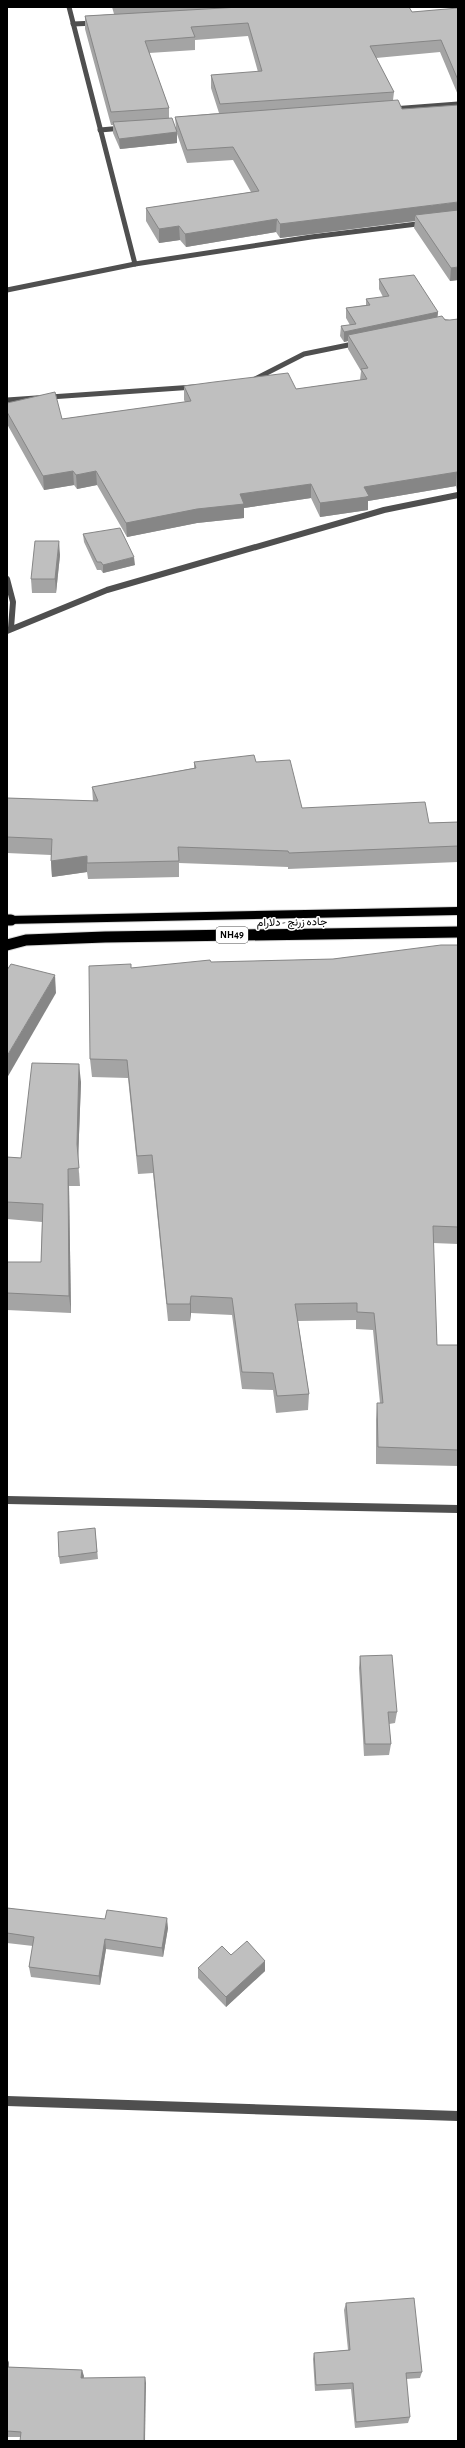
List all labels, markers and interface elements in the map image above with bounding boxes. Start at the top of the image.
street label: جاده زرنج - دلارام [257,916,327,930]
road number: NH49 [216,927,248,943]

